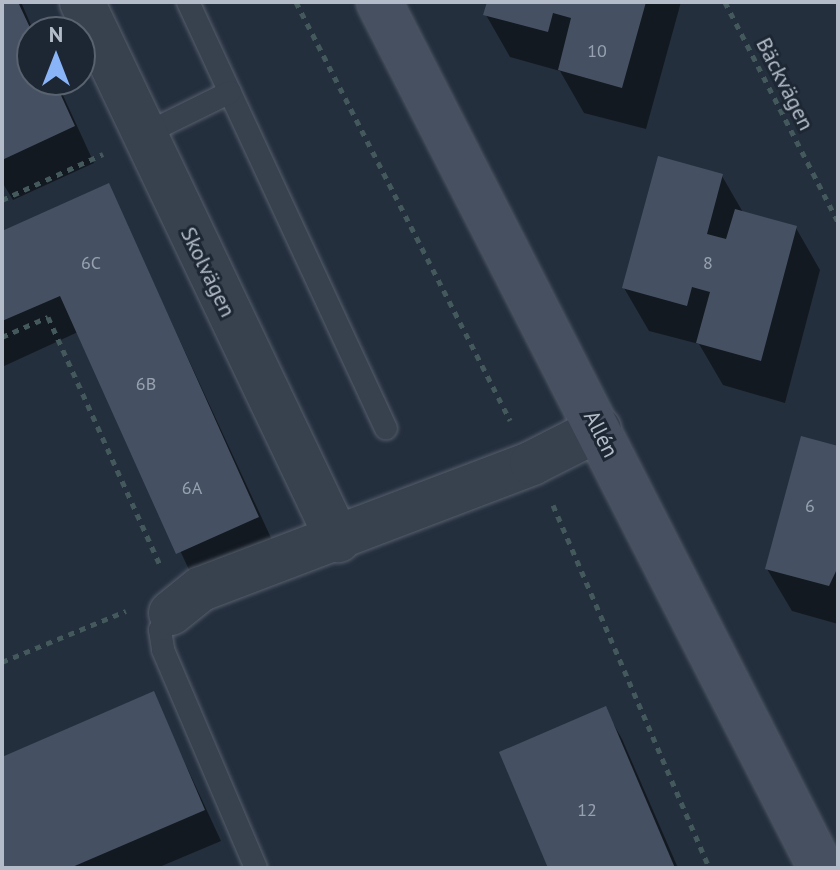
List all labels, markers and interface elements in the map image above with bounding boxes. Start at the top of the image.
north arrow [16,16,96,96]
text: N [49,20,63,48]
street label: Bäckvägen [750,33,820,135]
house number: 10 [587,40,607,62]
street label: Skolvägen [175,223,241,321]
house number: 6C [81,252,101,274]
house number: 8 [703,252,713,274]
house number: 6B [136,373,156,395]
street label: Allén [578,406,624,462]
house number: 6A [182,477,202,499]
house number: 6 [805,495,815,517]
house number: 12 [577,799,597,821]

